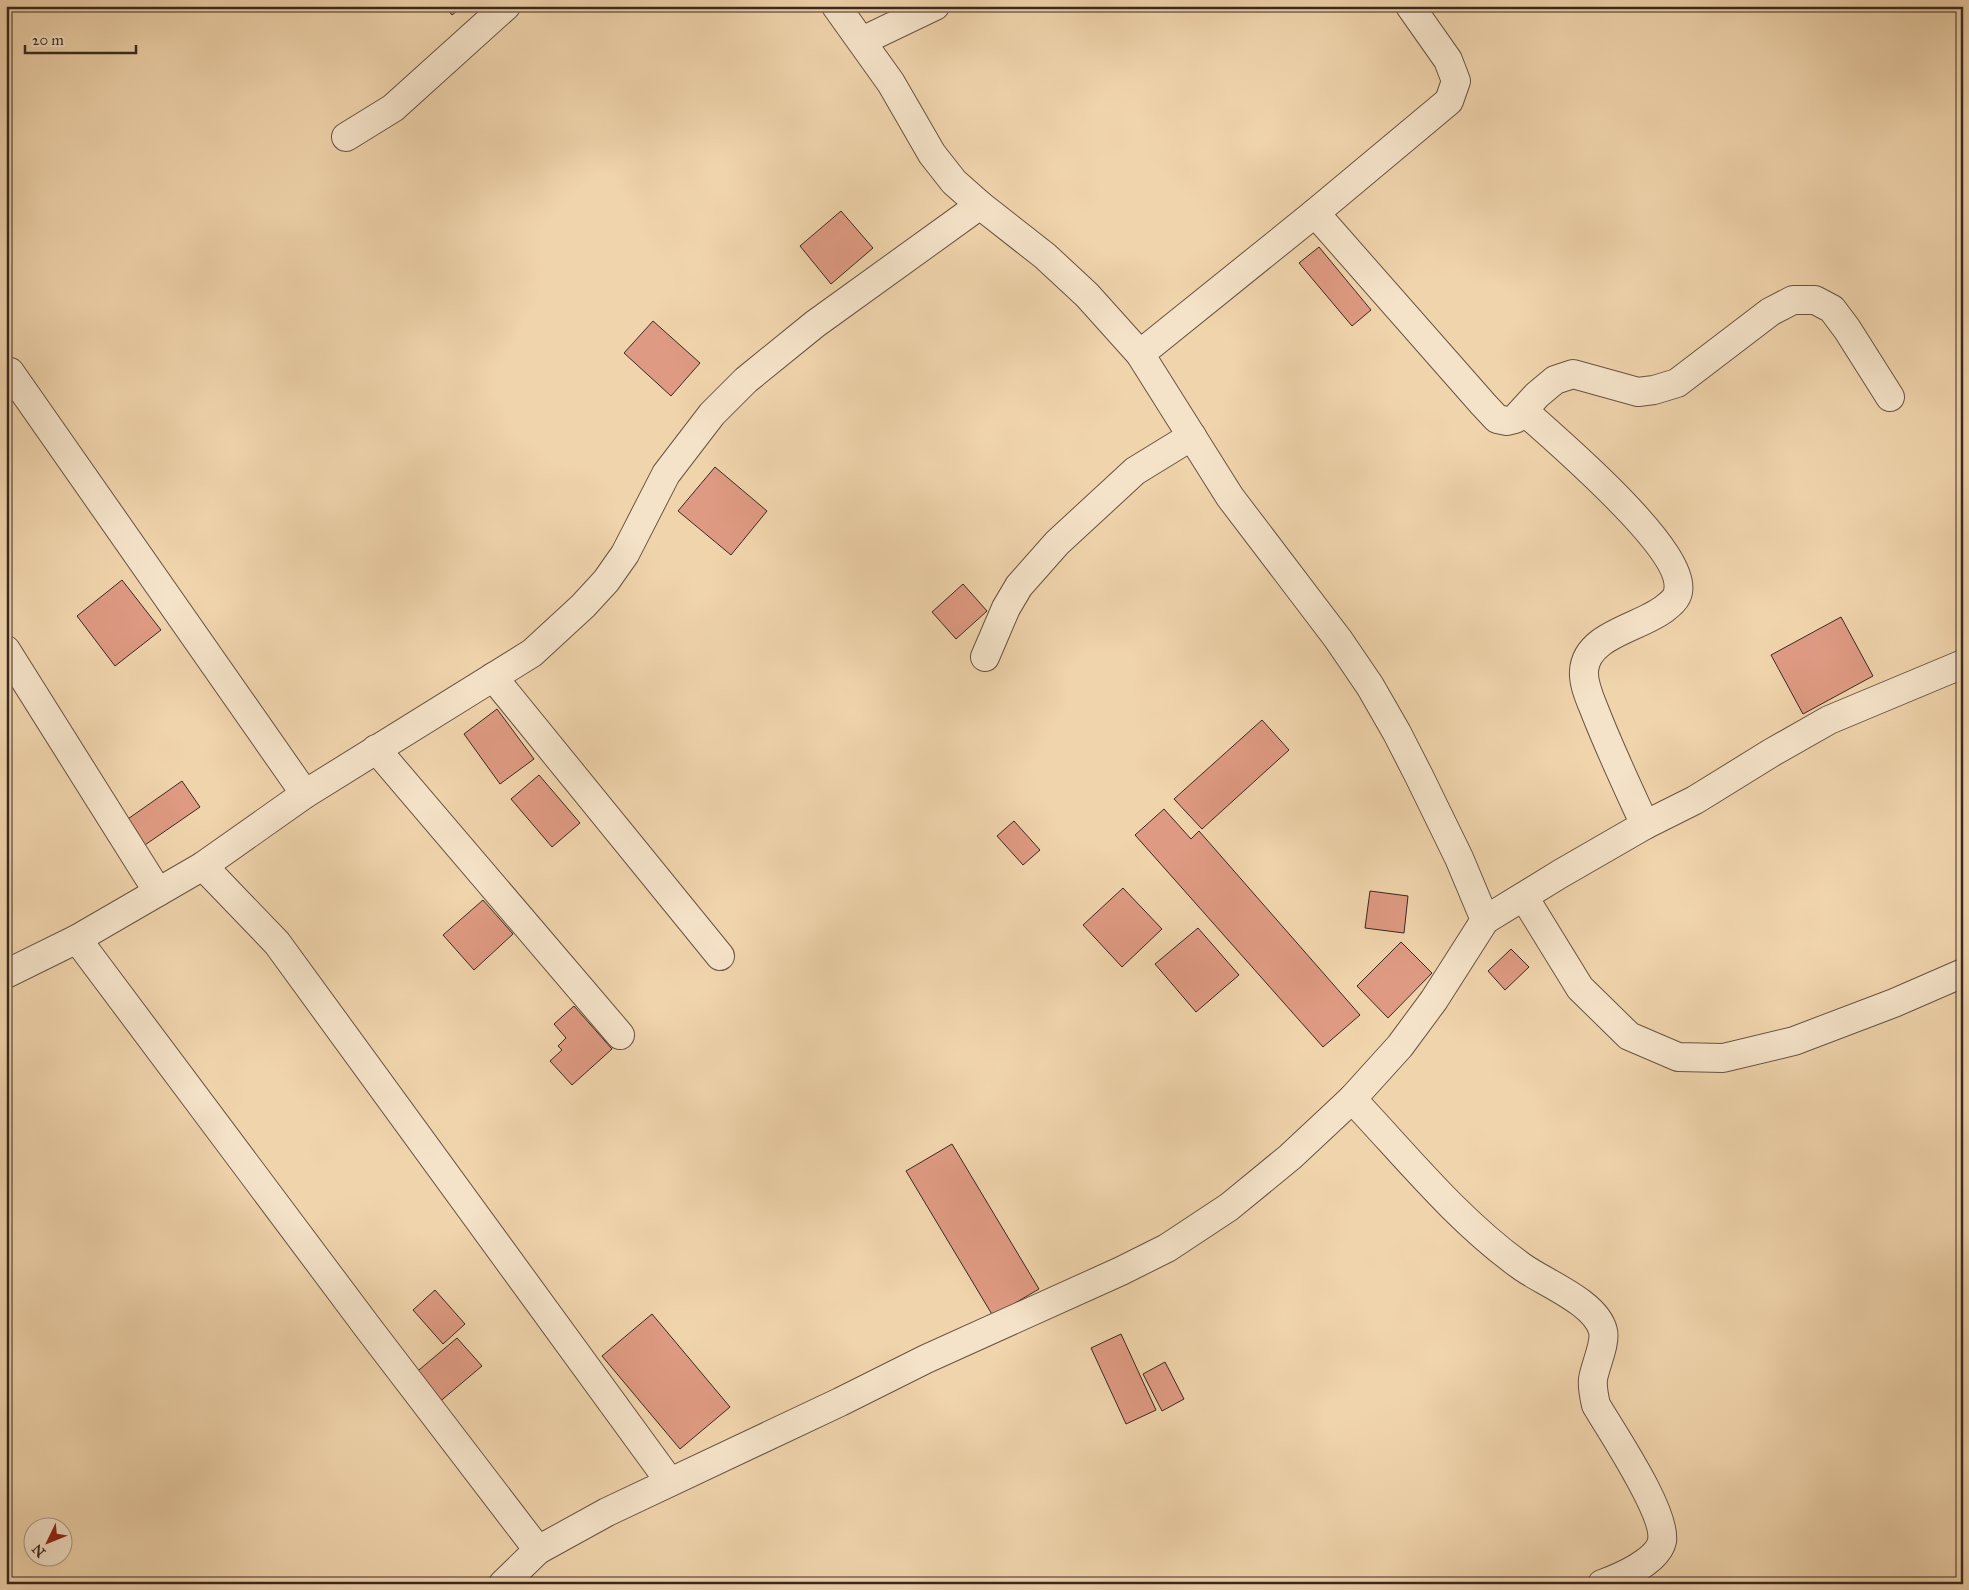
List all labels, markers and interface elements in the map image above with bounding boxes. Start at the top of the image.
scale bar [25,22,136,54]
text: 20 m [32,31,64,49]
north arrow [22,1518,72,1568]
text: N [29,1540,49,1561]

